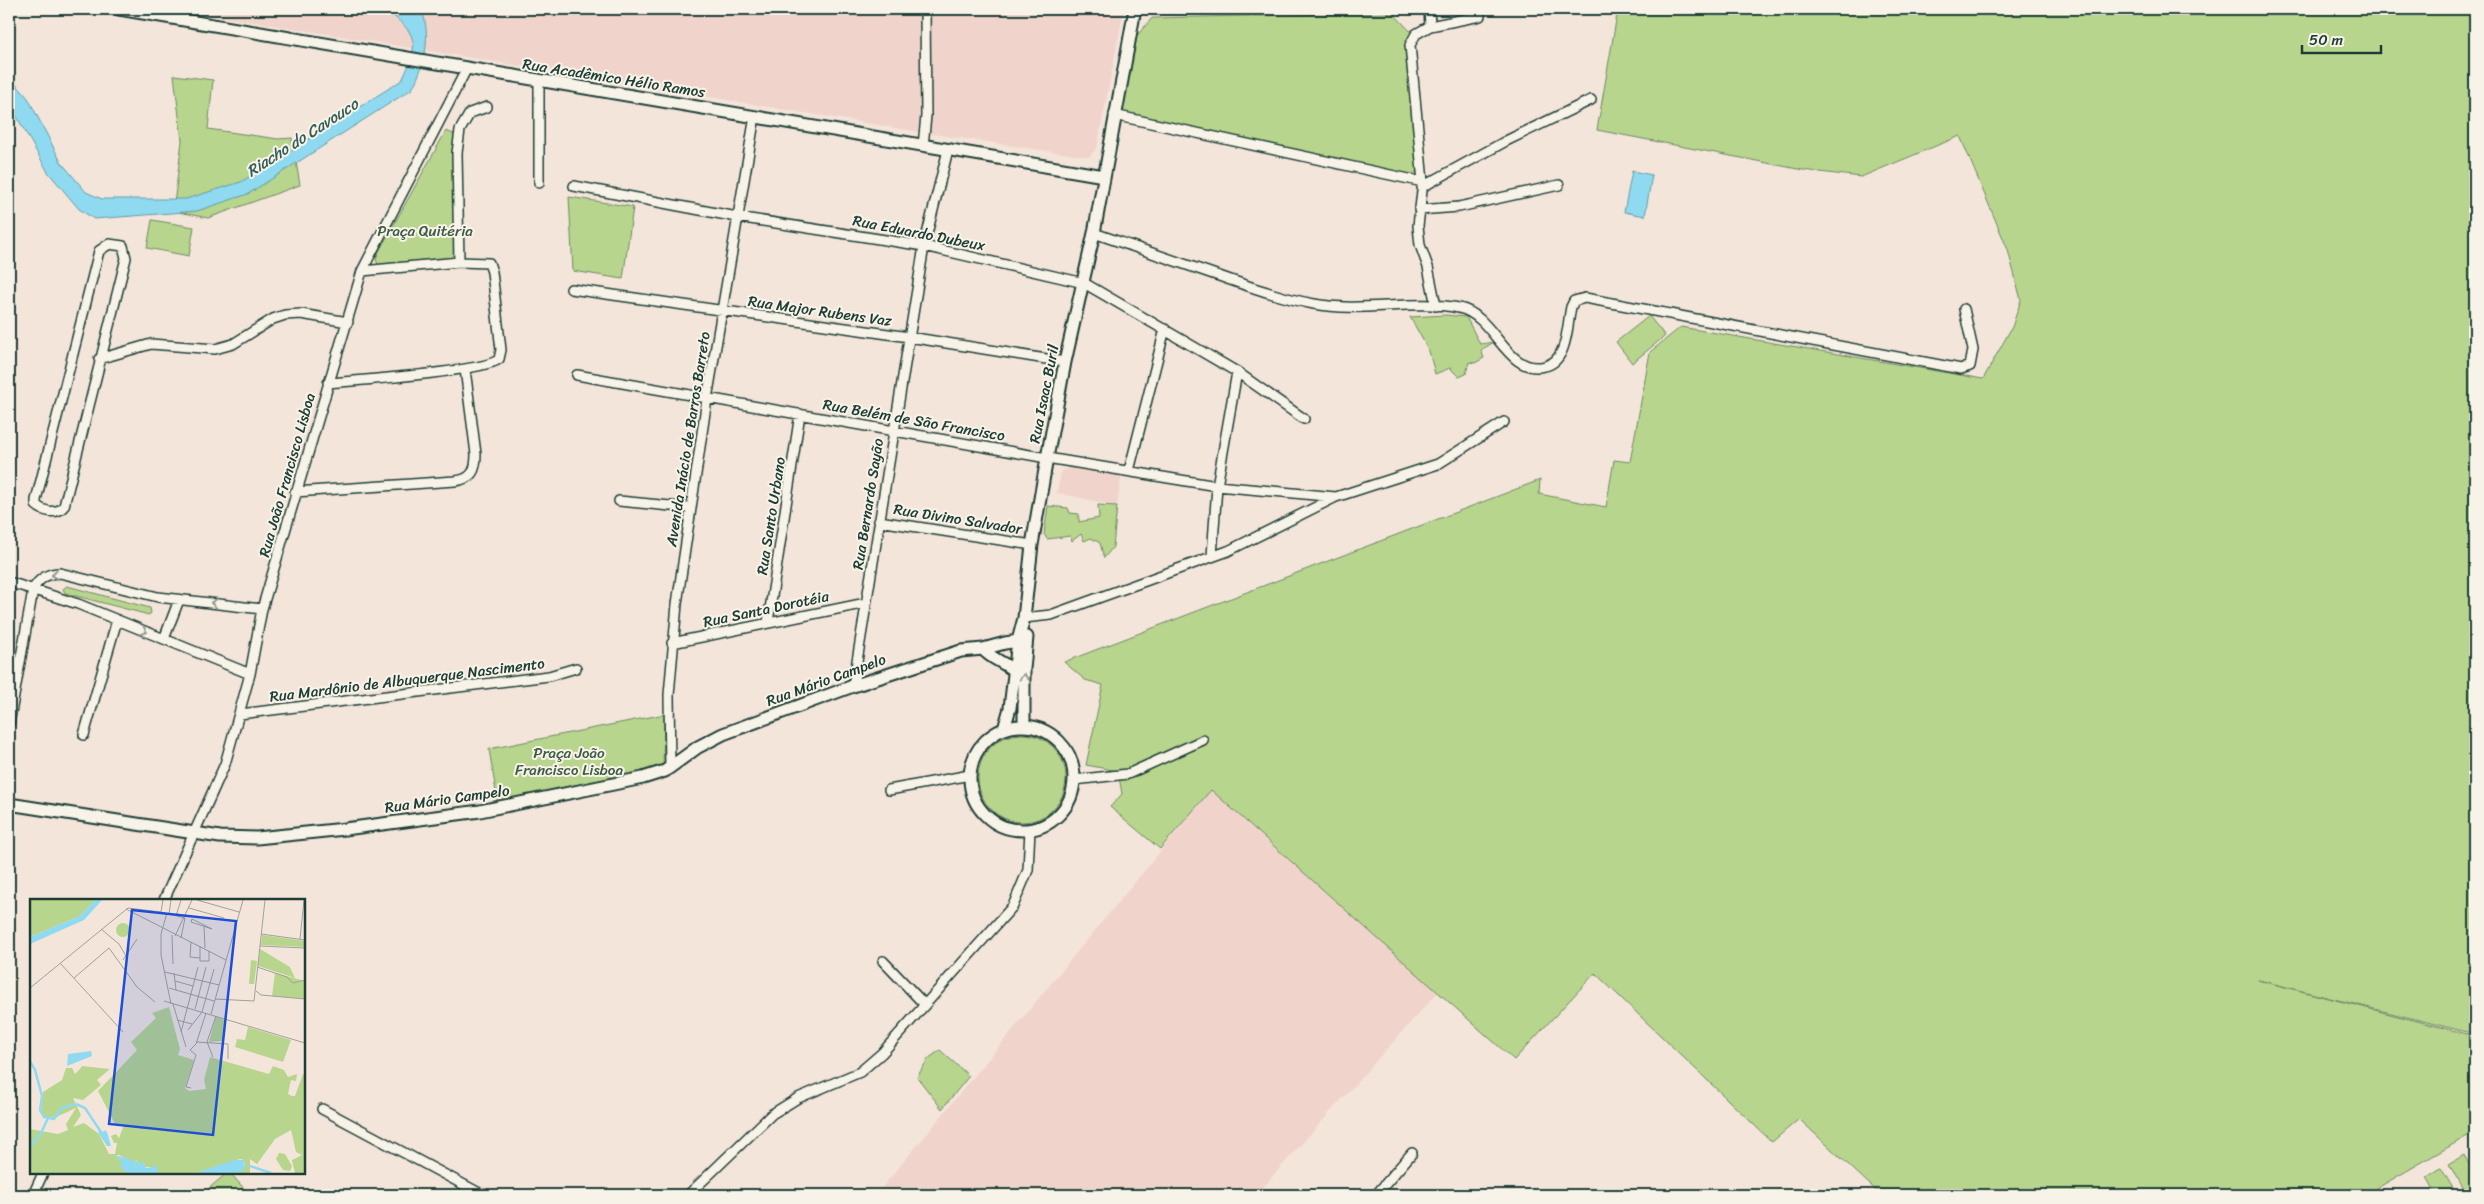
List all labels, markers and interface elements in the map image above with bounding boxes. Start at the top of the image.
scale bar [2302,22,2380,54]
text: 50 m [2309,27,2344,53]
street label: Rua Acadêmico Hélio Ramos [521,51,707,105]
water label: Riacho do Cavouco [240,90,365,185]
street label: Rua Eduardo Dubeux [850,207,988,259]
park label: Praça Quitéria [377,218,473,244]
street label: Rua Major Rubens Vaz [746,288,895,334]
street label: Avenida Inácio de Barros Barreto [658,329,718,549]
street label: Rua Isaac Buril [1022,342,1066,446]
street label: Rua João Francisco Lisboa [251,389,323,560]
street label: Rua Belém de São Francisco [821,391,1007,449]
street label: Rua Bernardo Sayão [845,436,891,572]
street label: Rua Santo Urbano [749,455,793,577]
street label: Rua Divino Salvador [892,496,1025,542]
one-way arrow [50,569,58,580]
street label: Rua Santa Dorotéia [701,583,832,635]
one-way arrow [209,598,217,609]
one-way arrow [139,624,148,635]
street label: Rua Mário Campelo [762,646,890,714]
street label: Rua Mardônio de Albuquerque Nascimento [268,650,547,710]
one-way arrow [1019,673,1029,680]
park label: Praça João Francisco Lisboa [515,740,623,783]
street label: Rua Mário Campelo [383,777,511,821]
inset map [30,899,305,1174]

